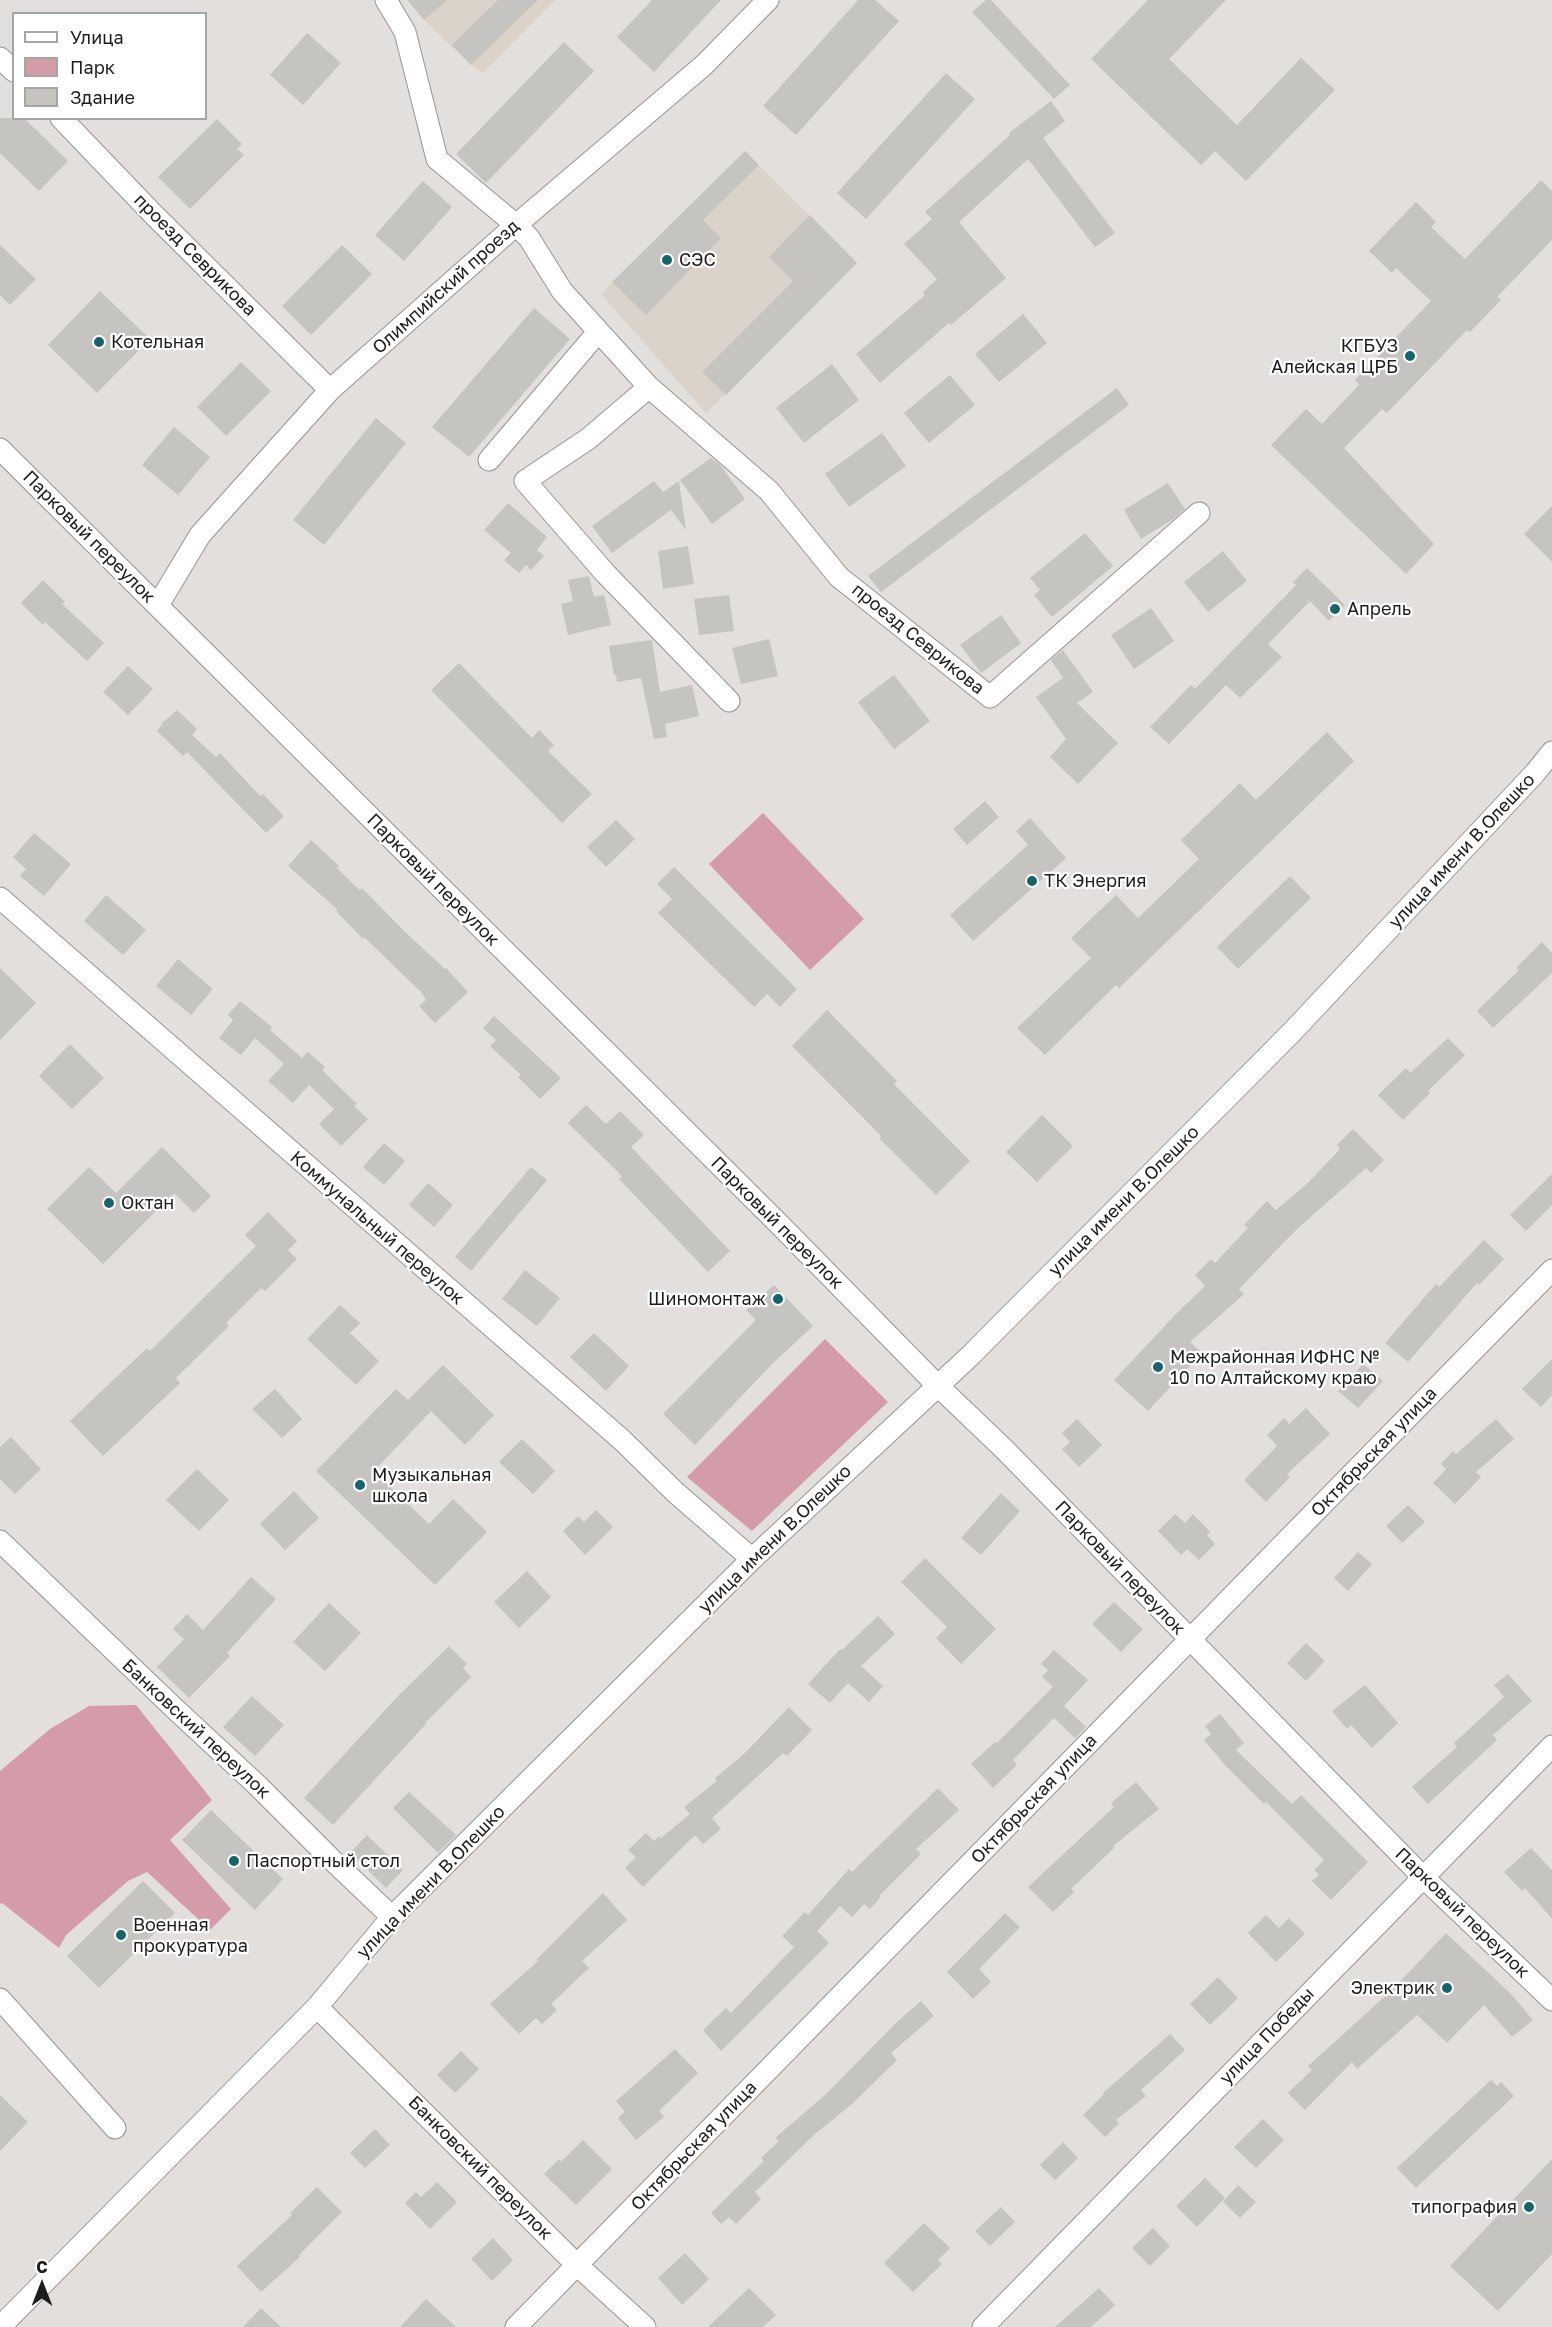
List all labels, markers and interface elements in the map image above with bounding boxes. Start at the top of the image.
legend [12,12,207,120]
text: Улица [70,26,124,48]
text: Парк [70,56,115,78]
text: Здание [70,86,135,108]
street label: проезд Севрикова [129,189,261,321]
street label: Олимпийский проезд [368,215,524,359]
place label: СЭС [679,249,716,271]
marker: СЭС [660,253,674,267]
place label: Котельная [111,331,204,353]
marker: Котельная [92,335,106,349]
place label: КГБУЗ Алейская ЦРБ [1271,335,1398,378]
marker: КГБУЗ Алейская ЦРБ [1403,349,1417,363]
street label: Парковый переулок [18,466,160,608]
street label: проезд Севрикова [847,579,989,699]
place label: Апрель [1347,598,1411,620]
marker: Апрель [1328,602,1342,616]
street label: улица имени В.Олешко [1384,769,1540,933]
street label: Парковый переулок [362,809,504,951]
place label: ТК Энергия [1044,870,1147,892]
marker: ТК Энергия [1025,874,1039,888]
street label: улица имени В.Олешко [1044,1121,1204,1281]
street label: Коммунальный переулок [286,1147,468,1309]
street label: Парковый переулок [706,1152,848,1294]
place label: Октан [121,1192,174,1214]
marker: Октан [102,1196,116,1210]
place label: Шиномонтаж [648,1288,766,1310]
marker: Шиномонтаж [771,1292,785,1306]
place label: Межрайонная ИФНС № 10 по Алтайскому краю [1170,1346,1379,1388]
marker: Межрайонная ИФНС № 10 по Алтайскому краю [1151,1360,1165,1374]
street label: Октябрьская улица [1307,1383,1441,1521]
street label: улица имени В.Олешко [694,1460,856,1618]
place label: Музыкальная школа [372,1464,492,1506]
marker: Музыкальная школа [353,1478,367,1492]
street label: Парковый переулок [1050,1496,1190,1640]
street label: Банковский переулок [118,1655,274,1803]
street label: Октябрьская улица [967,1730,1101,1868]
street label: улица имени В.Олешко [352,1801,510,1963]
street label: Парковый переулок [1390,1843,1534,1983]
place label: Паспортный стол [246,1850,400,1872]
marker: Паспортный стол [227,1854,241,1868]
place label: Военная прокуратура [133,1914,248,1956]
marker: Военная прокуратура [114,1928,128,1942]
place label: Электрик [1351,1977,1435,1999]
marker: Электрик [1440,1981,1454,1995]
street label: улица Победы [1215,1983,1319,2089]
street label: Октябрьская улица [627,2077,761,2215]
street label: Банковский переулок [404,2092,556,2244]
place label: типография [1412,2196,1517,2218]
marker: типография [1522,2200,1536,2214]
north arrow [12,2255,72,2315]
text: С [36,2257,48,2277]

